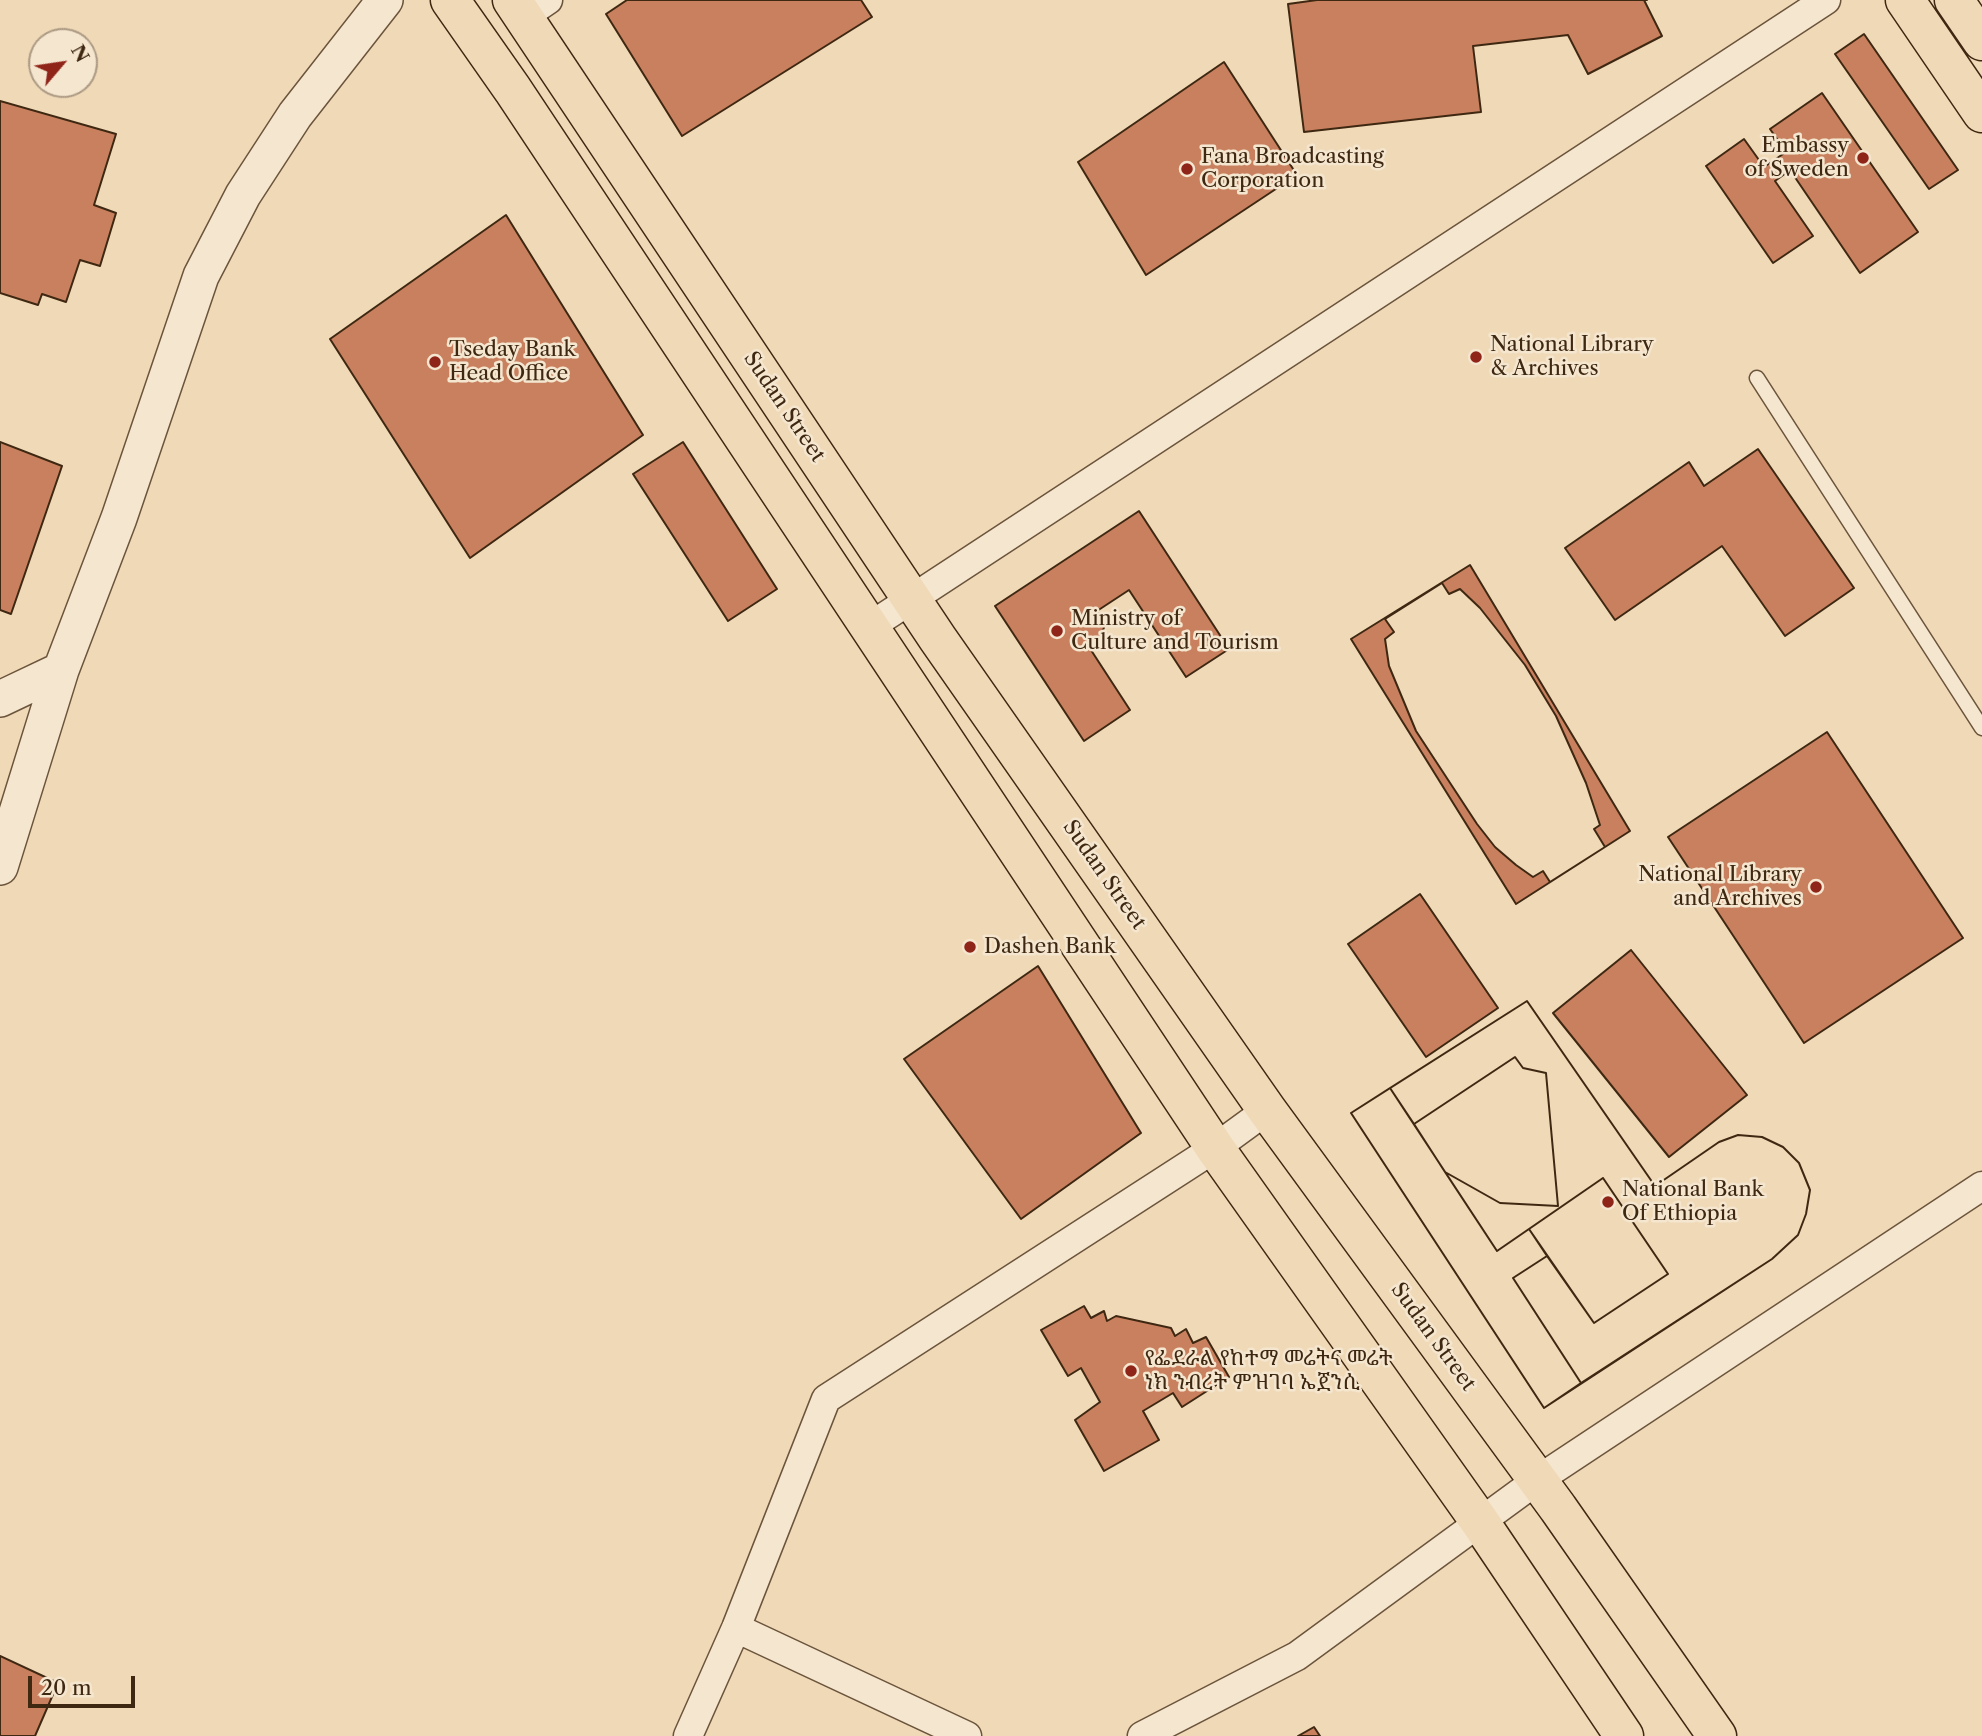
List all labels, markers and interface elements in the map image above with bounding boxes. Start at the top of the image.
north arrow [28,28,98,98]
text: N [66,41,94,66]
place label: Embassy of Sweden [1744,133,1849,183]
place label: Fana Broadcasting Corporation [1201,144,1384,194]
marker: Embassy of Sweden [1855,150,1871,166]
marker: Fana Broadcasting Corporation [1179,161,1195,177]
place label: National Library & Archives [1490,332,1654,382]
place label: Tseday Bank Head Office [449,337,576,387]
street label: Sudan Street [738,347,830,467]
marker: National Library & Archives [1468,349,1484,365]
marker: Tseday Bank Head Office [427,354,443,370]
place label: Ministry of Culture and Tourism [1071,606,1279,656]
marker: Ministry of Culture and Tourism [1049,623,1065,639]
street label: Sudan Street [1057,815,1151,935]
place label: National Library and Archives [1638,862,1802,912]
marker: National Library and Archives [1808,879,1824,895]
place label: Dashen Bank [984,934,1116,960]
marker: Dashen Bank [962,939,978,955]
place label: National Bank Of Ethiopia [1622,1177,1764,1227]
marker: National Bank Of Ethiopia [1600,1194,1616,1210]
street label: Sudan Street [1385,1278,1481,1396]
place label: የፌደራል የከተማ መሬትና መሬት ነክ ንብረት ምዝገባ ኤጀንሲ [1145,1346,1393,1396]
marker: የፌደራል የከተማ መሬትና መሬት ነክ ንብረት ምዝገባ ኤጀንሲ [1123,1363,1139,1379]
scale bar [32,1662,138,1706]
text: 20 m [41,1675,92,1700]

